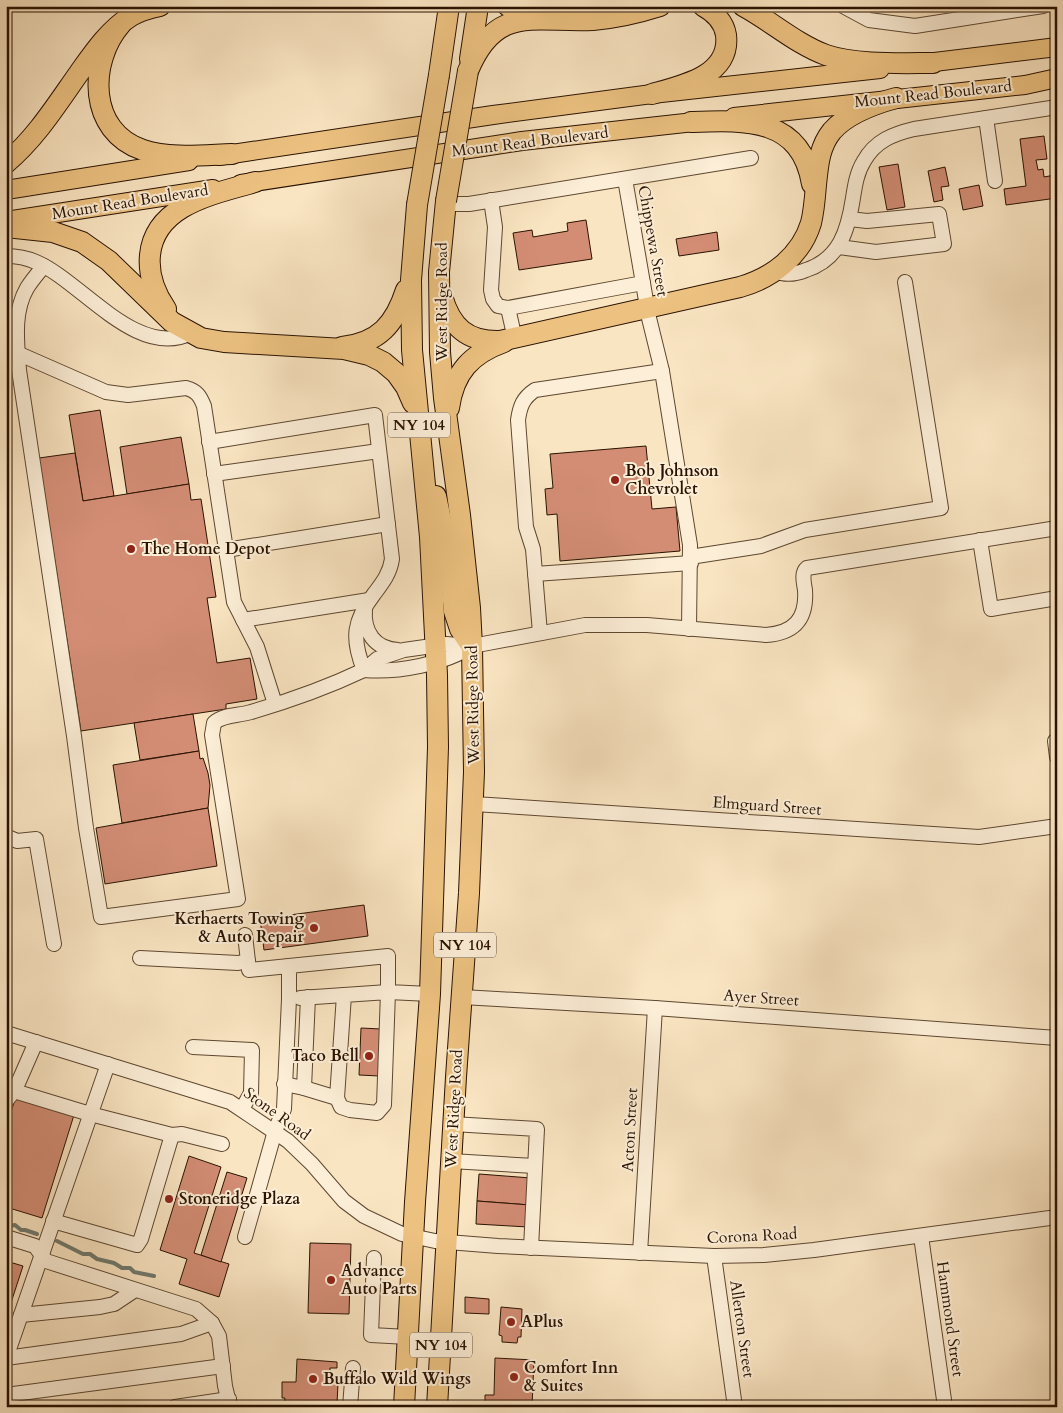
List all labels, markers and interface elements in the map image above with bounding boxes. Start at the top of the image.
street label: Mount Read Boulevard [853,75,1013,113]
street label: Mount Read Boulevard [450,121,610,163]
street label: Mount Read Boulevard [50,179,210,225]
street label: Chippewa Street [632,184,674,298]
street label: West Ridge Road [431,242,453,363]
road number: NY 104 [388,412,450,438]
place label: Bob Johnson Chevrolet [625,460,720,500]
marker: Bob Johnson Chevrolet [609,474,621,486]
place label: The Home Depot [141,538,271,560]
marker: The Home Depot [125,543,137,555]
street label: West Ridge Road [461,645,485,766]
street label: Elmguard Street [712,791,822,821]
place label: Kerhaerts Towing & Auto Repair [174,908,305,948]
marker: Kerhaerts Towing & Auto Repair [308,922,320,934]
road number: NY 104 [434,932,496,958]
street label: Ayer Street [722,984,800,1012]
place label: Taco Bell [291,1045,359,1067]
street label: West Ridge Road [440,1048,468,1170]
marker: Taco Bell [363,1050,375,1062]
street label: Stone Road [239,1082,315,1146]
street label: Acton Street [617,1087,643,1173]
place label: Stoneridge Plaza [179,1188,300,1210]
marker: Stoneridge Plaza [163,1193,175,1205]
street label: Corona Road [706,1223,798,1249]
place label: Advance Auto Parts [341,1260,417,1300]
street label: Hammond Street [931,1260,969,1378]
marker: Advance Auto Parts [325,1274,337,1286]
street label: Allerton Street [724,1279,760,1379]
place label: APlus [521,1311,563,1333]
marker: APlus [505,1316,517,1328]
road number: NY 104 [410,1332,472,1358]
place label: Comfort Inn & Suites [524,1357,619,1397]
place label: Buffalo Wild Wings [323,1368,471,1390]
marker: Comfort Inn & Suites [508,1371,520,1383]
marker: Buffalo Wild Wings [307,1373,319,1385]

